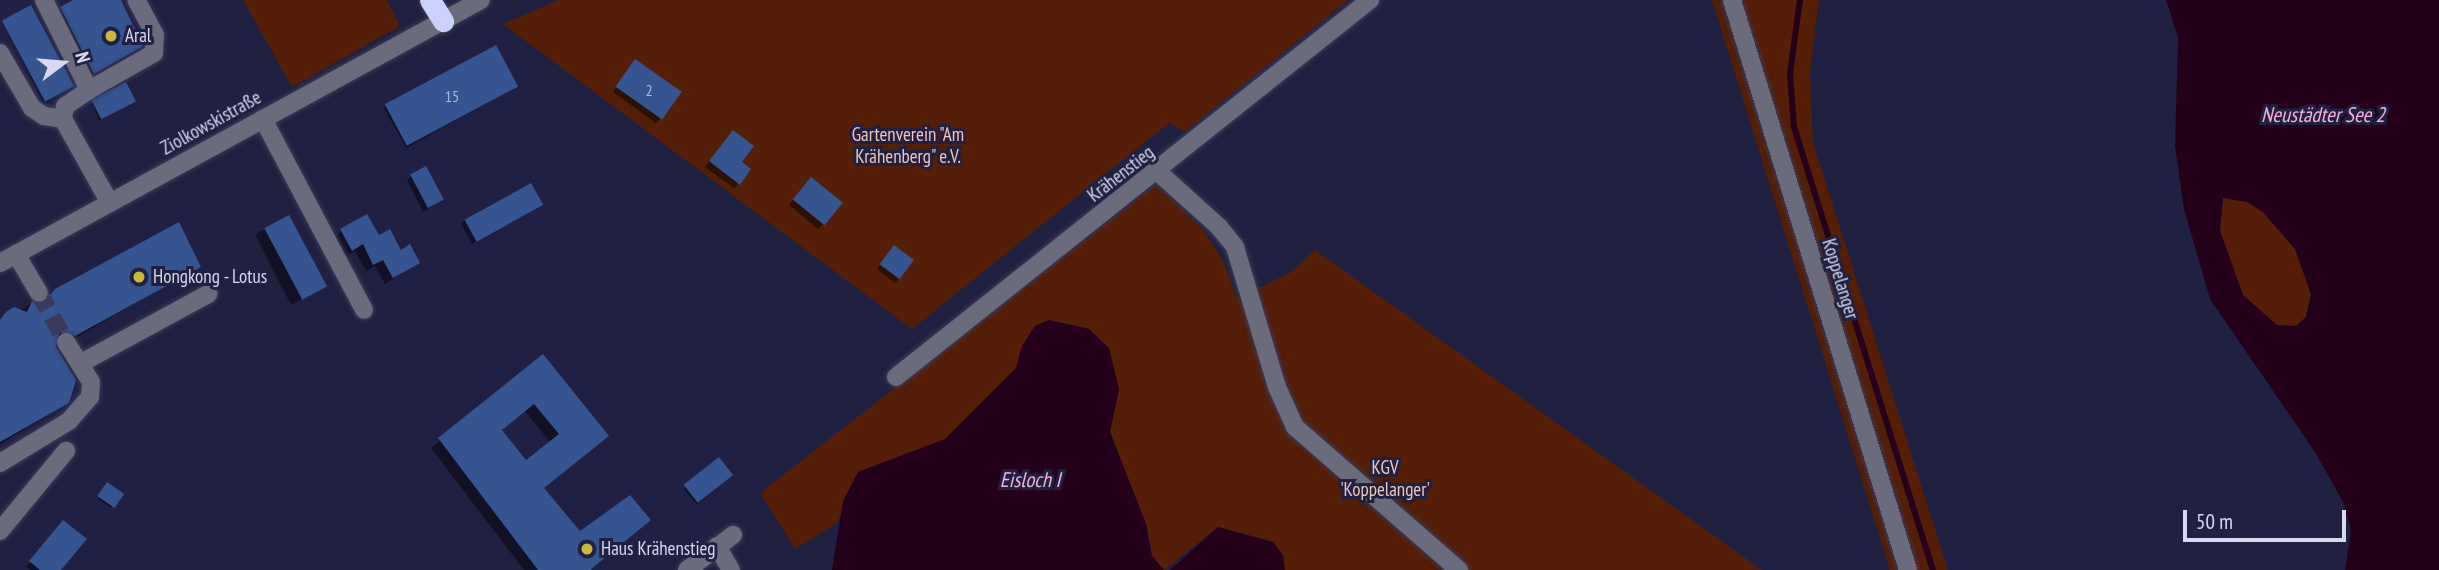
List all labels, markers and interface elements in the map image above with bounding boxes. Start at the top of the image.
place label: Aral [125,25,151,47]
north arrow [28,28,98,98]
marker: Aral [103,28,119,44]
text: N [70,49,96,65]
house number: 2 [645,80,653,100]
street label: Ziolkowskistraße [157,86,265,160]
house number: 15 [445,86,459,106]
water label: Neustädter See 2 [2261,102,2385,128]
park label: Gartenverein "Am Krähenberg" e.V. [851,124,965,168]
street label: Krähenstieg [1083,141,1159,207]
street label: Koppelanger [1817,236,1863,322]
place label: Hongkong - Lotus [153,266,269,288]
marker: Hongkong - Lotus [131,269,147,285]
park label: KGV 'Koppelanger' [1340,457,1430,501]
water label: Eisloch I [1000,467,1060,493]
scale bar [2187,496,2350,540]
text: 50 m [2196,508,2233,535]
place label: Haus Krähenstieg [601,538,715,560]
marker: Haus Krähenstieg [579,541,595,557]

